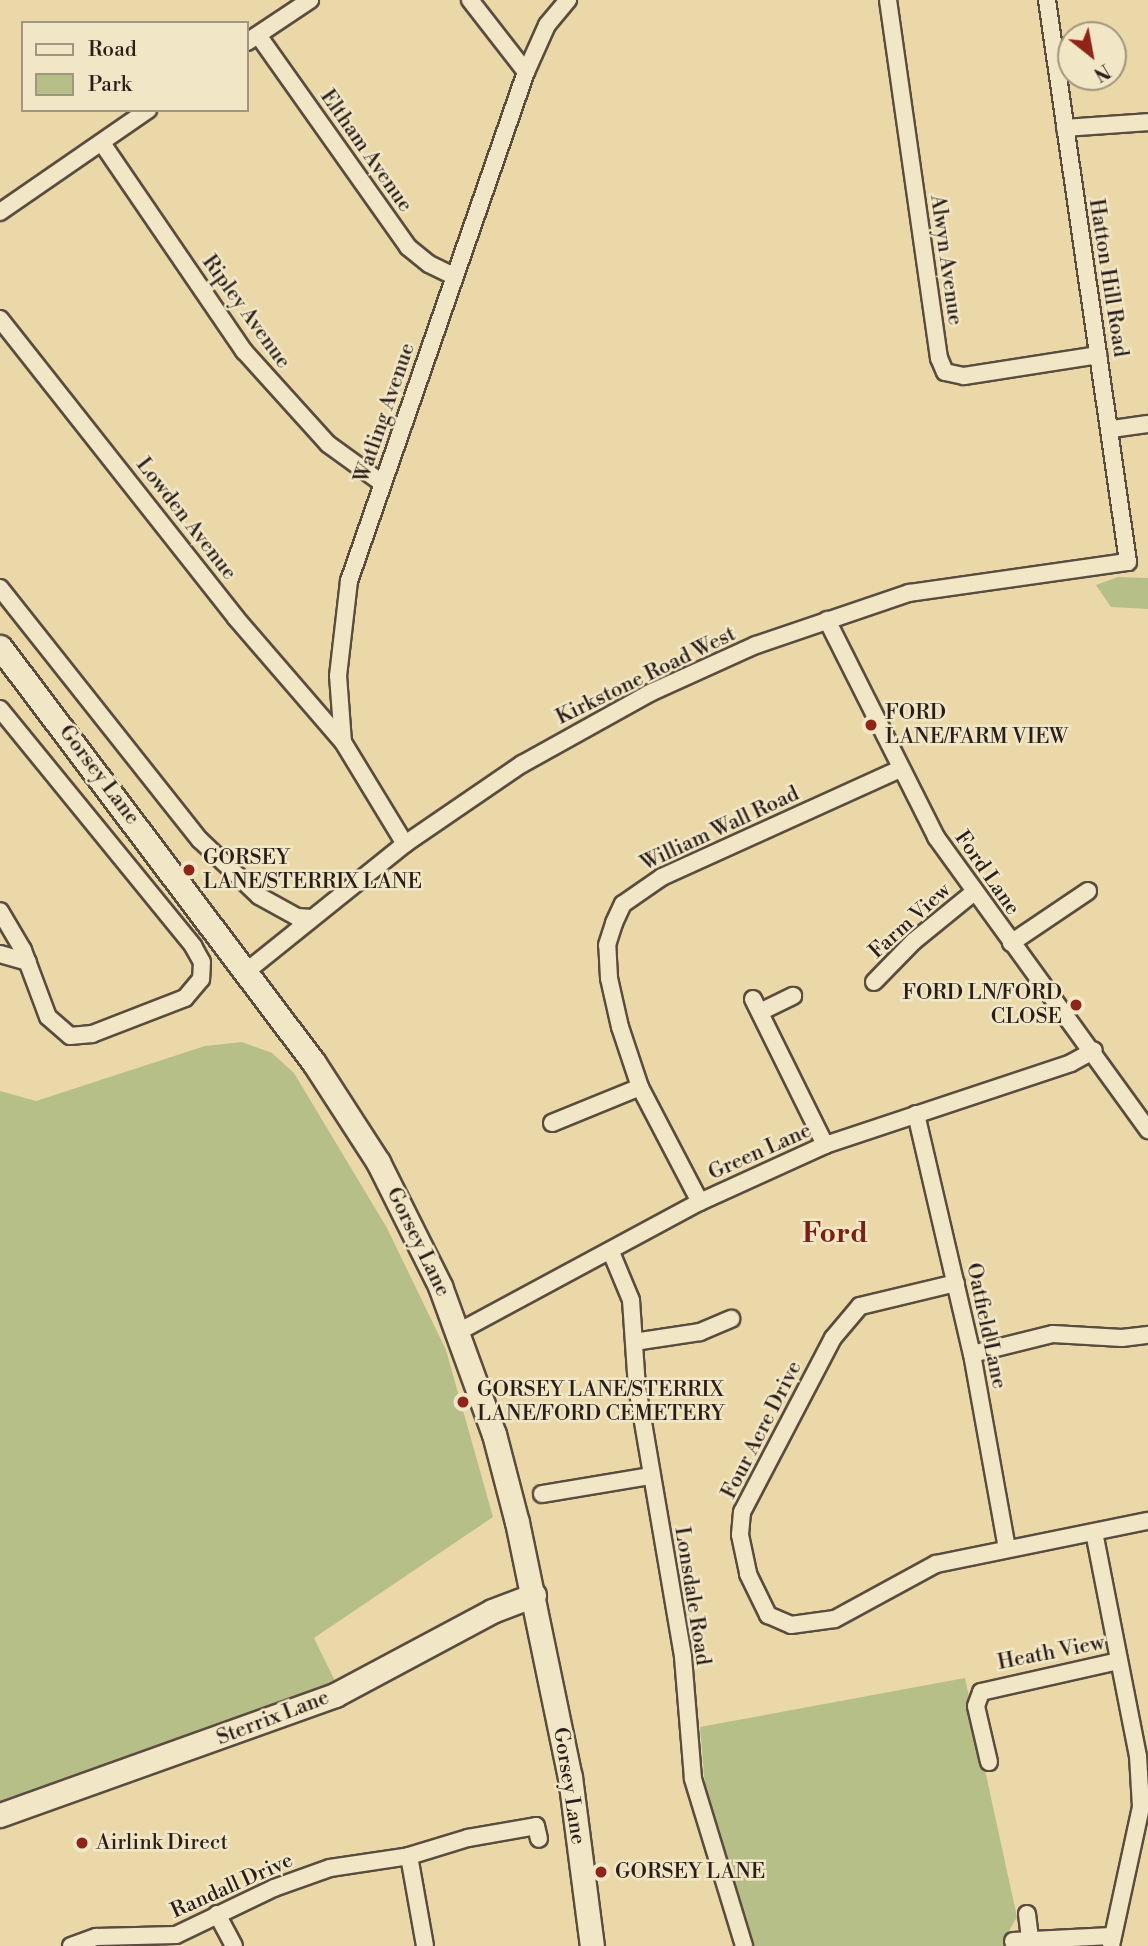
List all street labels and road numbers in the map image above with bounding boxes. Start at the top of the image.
street label: Eltham Avenue [315,85,417,217]
street label: Alwyn Avenue [924,193,968,327]
street label: Hatton Hill Road [1083,197,1133,359]
street label: Ripley Avenue [196,250,296,374]
street label: Watling Avenue [349,340,421,486]
street label: Lowden Avenue [130,453,242,585]
street label: Kirkstone Road West [552,622,740,730]
street label: Gorsey Lane [53,720,145,830]
street label: William Wall Road [637,781,803,877]
street label: Ford Lane [949,826,1025,920]
street label: Farm View [864,878,956,964]
street label: Green Lane [705,1118,815,1186]
street label: Gorsey Lane [381,1183,455,1301]
street label: Oatfield Lane [960,1261,1012,1391]
street label: Four Acre Drive [716,1357,808,1503]
street label: Lonsdale Road [669,1525,715,1667]
street label: Heath View [995,1630,1107,1676]
street label: Sterrix Lane [213,1685,333,1751]
street label: Gorsey Lane [547,1726,591,1846]
street label: Randall Drive [167,1848,297,1924]

